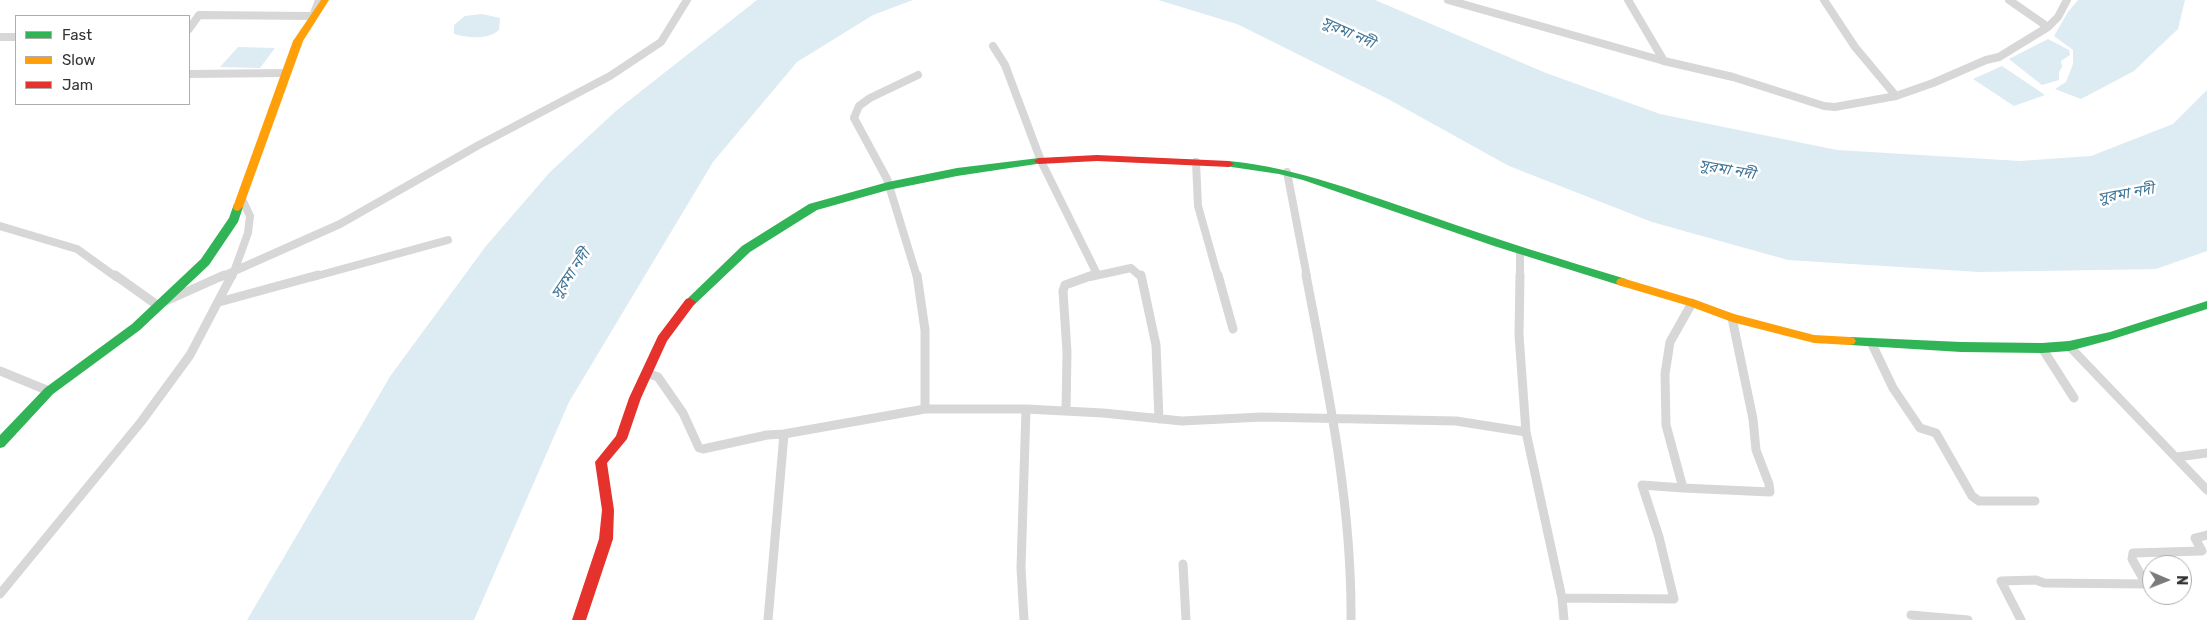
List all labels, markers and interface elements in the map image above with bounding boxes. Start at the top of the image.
water label: সুরমা নদী [1319,13,1377,53]
legend [15,15,190,105]
text: Fast [62,26,92,44]
text: Slow [62,51,95,69]
text: Jam [62,76,93,94]
water label: সুরমা নদী [1698,156,1756,184]
water label: সুরমা নদী [2097,180,2155,208]
water label: সুরমা নদী [548,246,594,302]
north arrow [2142,555,2192,605]
text: N [2173,575,2190,585]

